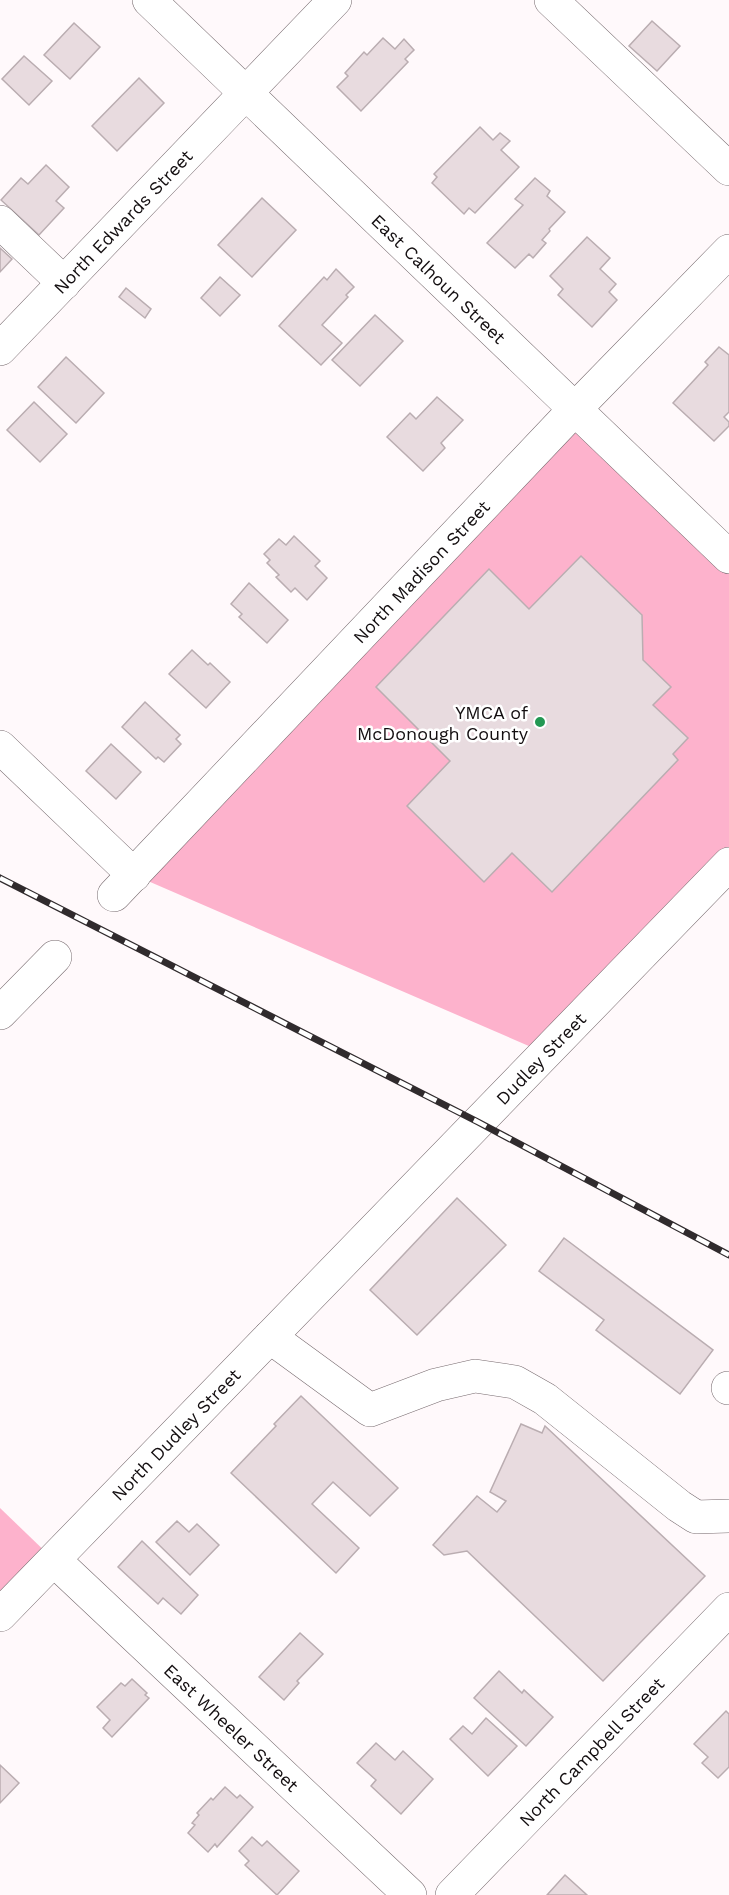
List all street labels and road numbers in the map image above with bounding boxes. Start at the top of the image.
street label: North Edwards Street [49,145,197,298]
street label: East Calhoun Street [368,209,511,348]
street label: North Madison Street [348,495,494,647]
street label: Dudley Street [491,1007,590,1109]
street label: North Dudley Street [107,1364,245,1505]
street label: East Wheeler Street [160,1659,304,1796]
street label: North Campbell Street [514,1672,668,1830]

